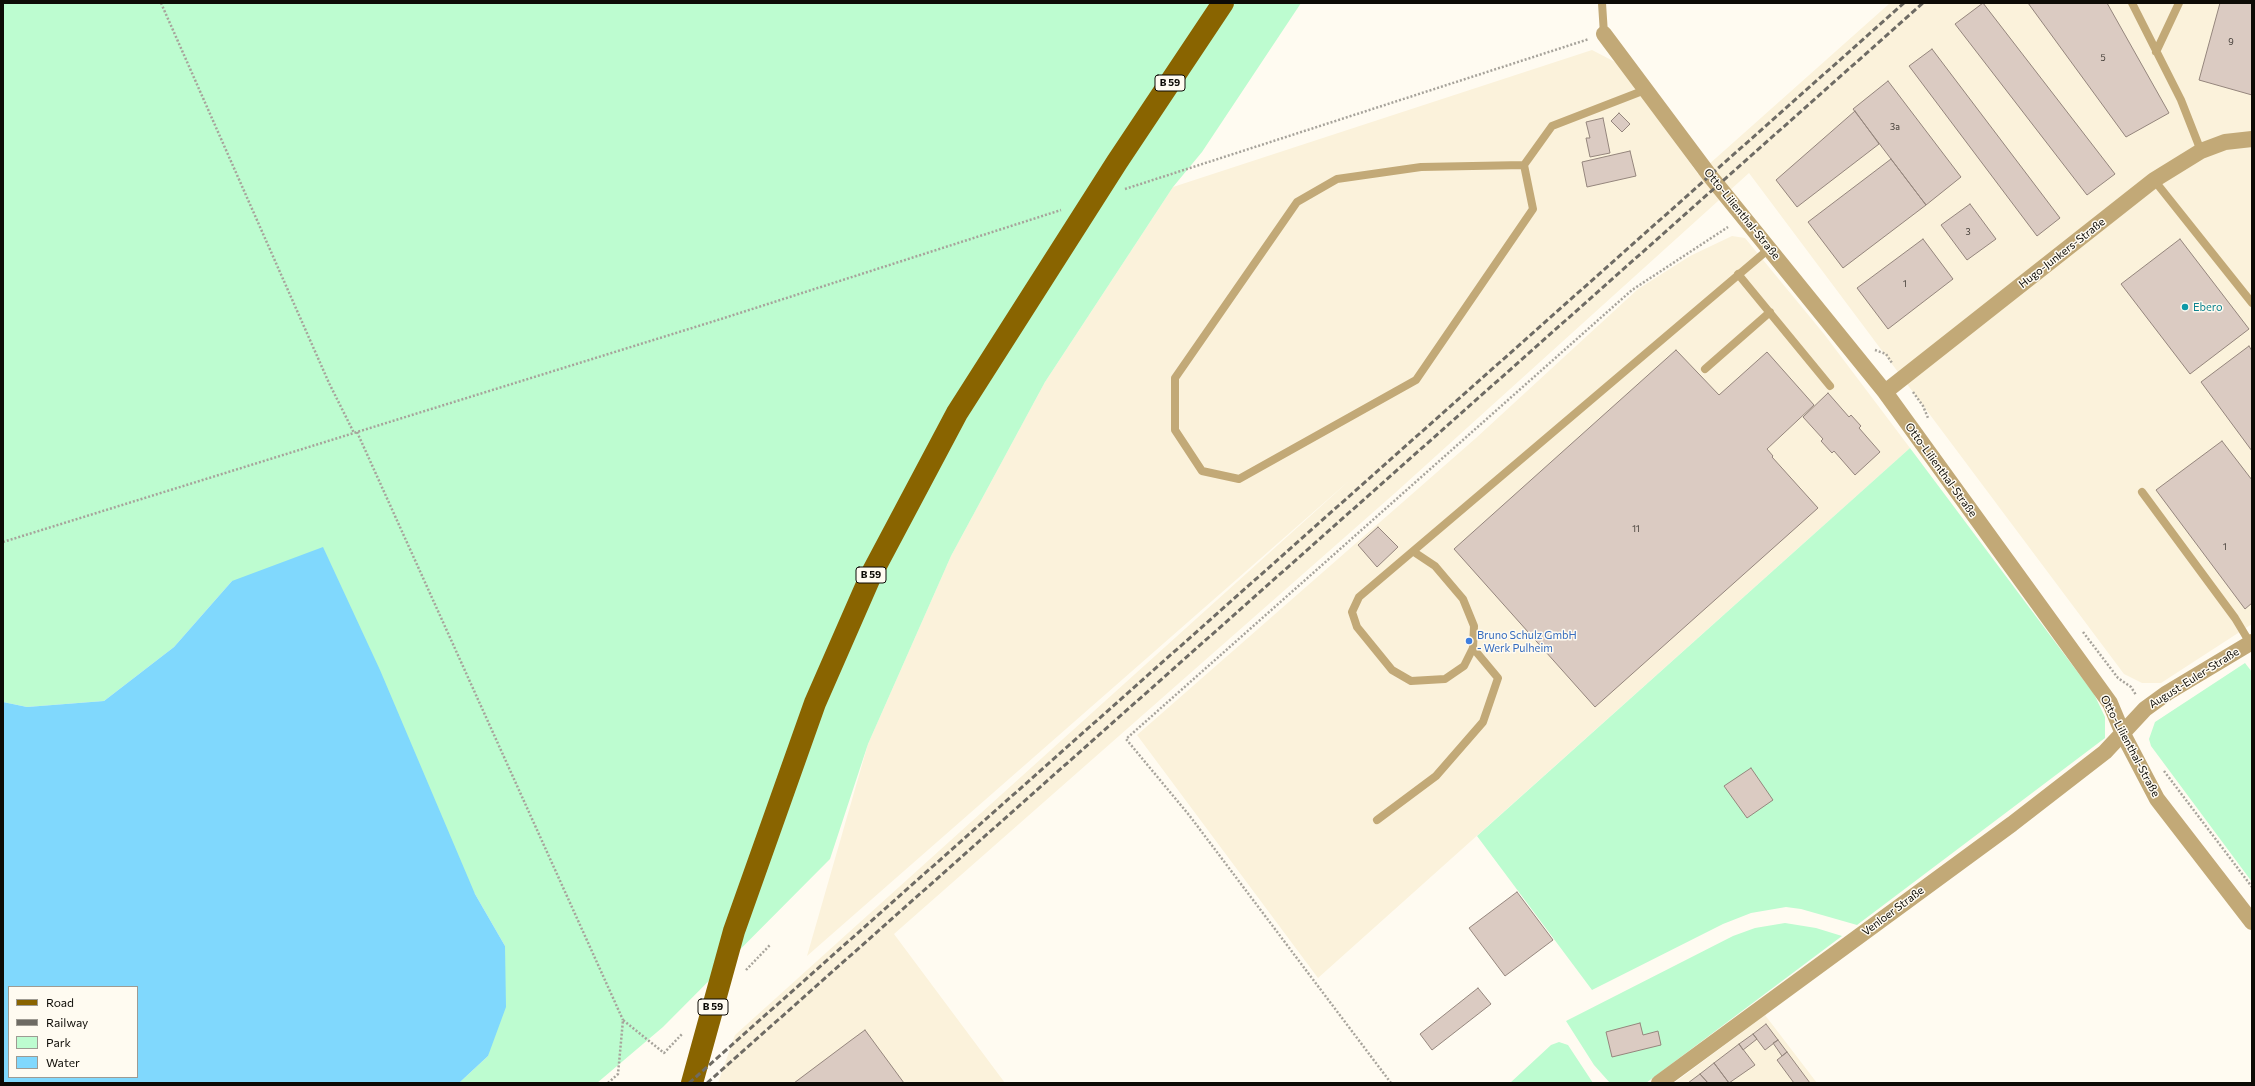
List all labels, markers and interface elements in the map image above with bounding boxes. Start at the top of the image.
house number: 9 [2228,37,2234,47]
house number: 5 [2100,53,2106,63]
road number: B 59 [1155,75,1185,91]
house number: 3a [1890,122,1900,132]
street label: Otto-Lilienthal-Straße [1701,166,1783,262]
street label: Hugo-Junkers-Straße [2016,215,2108,291]
house number: 3 [1965,227,1971,237]
house number: 1 [1903,279,1907,289]
place label: Ebero [2193,300,2223,314]
marker: Ebero [2180,302,2190,312]
street label: Otto-Lilienthal-Straße [1902,420,1980,520]
house number: 11 [1632,524,1640,534]
house number: 1 [2223,542,2227,552]
road number: B 59 [856,567,886,583]
place label: Bruno Schulz GmbH - Werk Pulheim [1477,628,1577,654]
marker: Bruno Schulz GmbH - Werk Pulheim [1464,636,1474,646]
street label: August-Euler-Straße [2147,645,2241,711]
street label: Otto-Lilienthal-Straße [2098,693,2162,799]
street label: Venloer Straße [1860,883,1926,939]
legend [8,986,138,1078]
text: Road [46,995,74,1009]
road number: B 59 [698,999,728,1015]
text: Railway [46,1015,88,1029]
text: Park [46,1035,71,1049]
text: Water [46,1055,80,1069]

